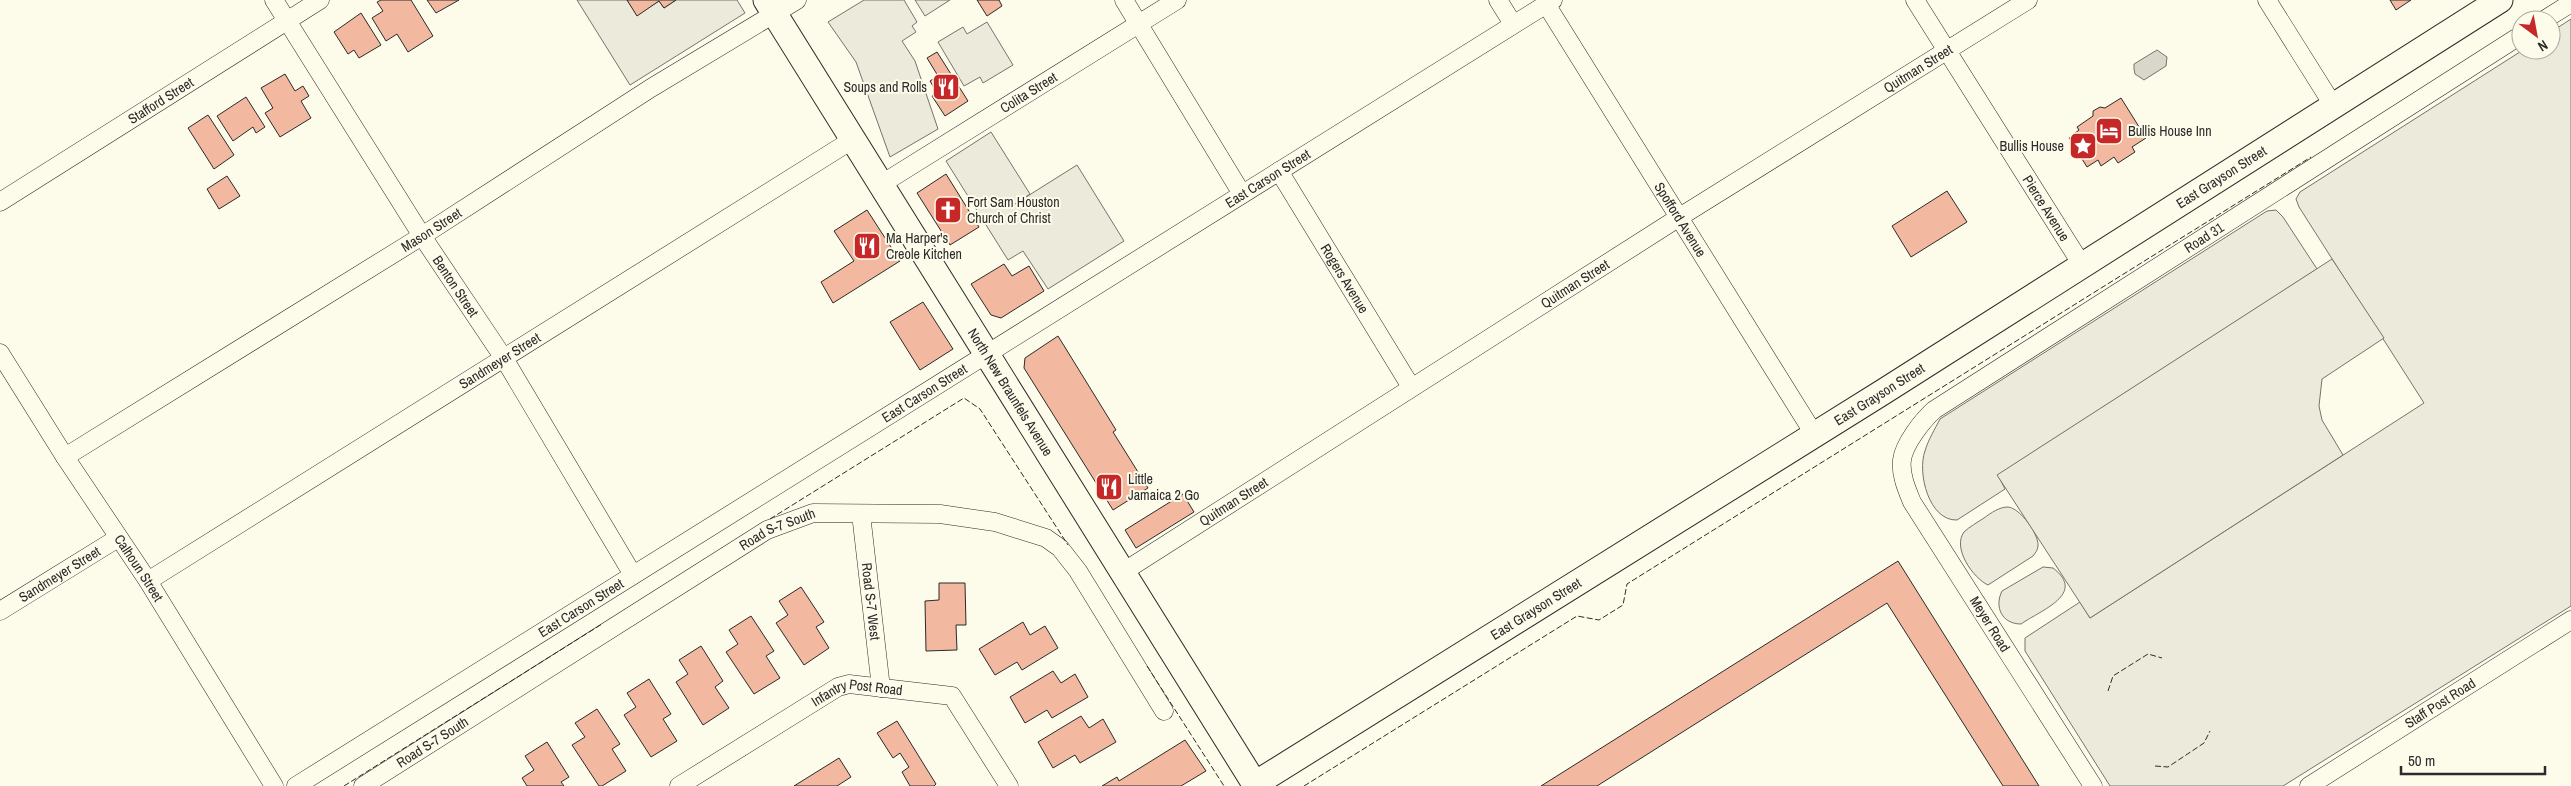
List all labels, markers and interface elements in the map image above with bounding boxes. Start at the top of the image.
north arrow [2511,10,2561,60]
text: N [2535,36,2551,56]
street label: Quitman Street [1880,40,1956,97]
street label: Colita Street [997,68,1060,117]
restaurant icon: Soups and Rolls [931,72,961,102]
street label: Stafford Street [125,73,197,128]
place label: Soups and Rolls [843,78,927,96]
hotel icon: Bullis House Inn [2094,116,2124,146]
place label: Bullis House Inn [2128,122,2212,140]
place icon: Bullis House [2068,131,2098,161]
place label: Bullis House [2000,137,2064,155]
street label: East Grayson Street [2173,142,2270,212]
street label: East Carson Street [1222,145,1314,212]
street label: Pierce Avenue [2019,172,2074,244]
street label: Spofford Avenue [1650,179,1710,260]
place label: Fort Sam Houston Church of Christ [967,193,1060,227]
church icon: Fort Sam Houston Church of Christ [933,195,963,225]
street label: Mason Street [398,204,465,256]
street label: Road 31 [2181,218,2228,257]
place label: Ma Harper's Creole Kitchen [886,229,962,263]
restaurant icon: Ma Harper's Creole Kitchen [852,231,882,261]
street label: Rogers Avenue [1317,240,1373,317]
street label: Benton Street [429,252,483,320]
street label: Quitman Street [1537,255,1613,312]
street label: North New Braunfels Avenue [964,325,1057,459]
street label: Sandmeyer Street [456,328,544,393]
street label: East Grayson Street [1831,359,1928,429]
street label: East Carson Street [878,360,970,427]
place label: Little Jamaica 2 Go [1128,470,1199,504]
restaurant icon: Little Jamaica 2 Go [1094,472,1124,502]
street label: Quitman Street [1196,473,1271,530]
street label: Road S-7 South [736,504,818,554]
street label: Calhoun Street [110,531,167,605]
street label: Sandmeyer Street [15,542,104,606]
street label: Road S-7 West [858,562,884,641]
street label: East Carson Street [535,574,627,641]
street label: East Grayson Street [1487,574,1584,644]
street label: Meyer Road [1966,593,2014,655]
street label: Staff Post Road [2401,674,2479,732]
street label: Infantry Post Road [808,675,904,710]
street label: Road S-7 South [393,713,472,772]
scale bar [2401,744,2545,776]
text: 50 m [2408,750,2435,771]

